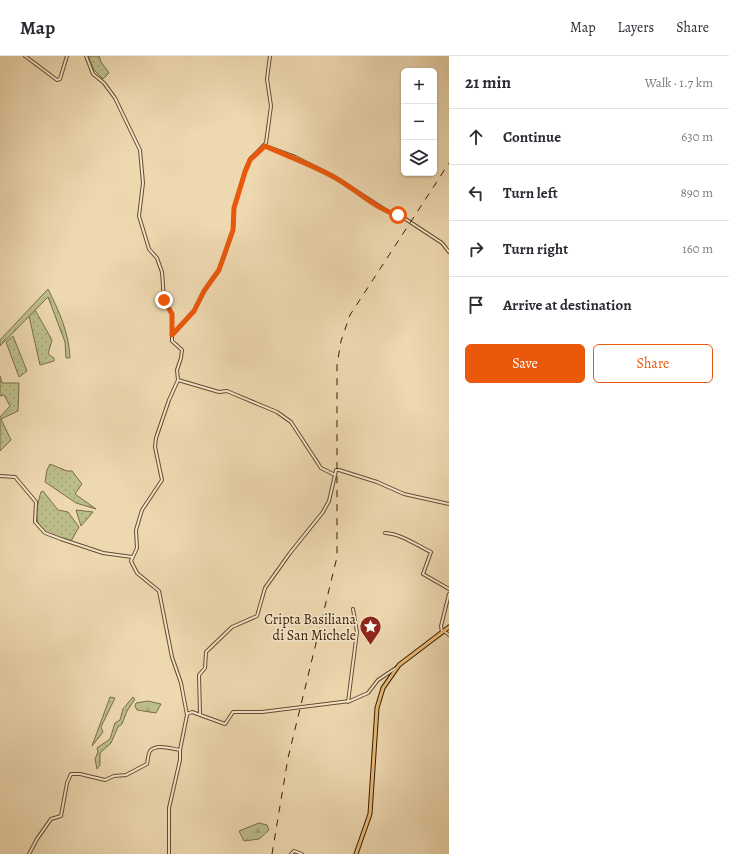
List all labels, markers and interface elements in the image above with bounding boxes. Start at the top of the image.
text: Map [20,15,55,41]
text: Map [570,18,596,37]
text: Layers [618,18,654,37]
text: Share [676,18,709,37]
map controls [401,68,437,176]
button: + [401,68,437,104]
text: 21 min [465,71,511,94]
text: Walk · 1.7 km [645,74,713,91]
button: − [401,104,437,140]
icon: ahead [465,126,487,148]
text: Continue [503,127,561,147]
text: 630 m [681,128,713,145]
button: layers [401,140,437,176]
icon: left [465,182,487,204]
text: Turn left [503,183,558,203]
text: 890 m [680,184,713,201]
route start [389,206,407,224]
icon: right [465,238,487,260]
text: Turn right [503,239,568,259]
text: 160 m [682,240,713,257]
route end [155,291,173,309]
icon: arrive [465,294,487,316]
text: Arrive at destination [503,295,632,315]
button: Save [465,344,585,383]
button: Share [593,344,713,383]
place label: Cripta Basiliana di San Michele [264,610,356,645]
place icon: Cripta Basiliana di San Michele [358,614,384,647]

